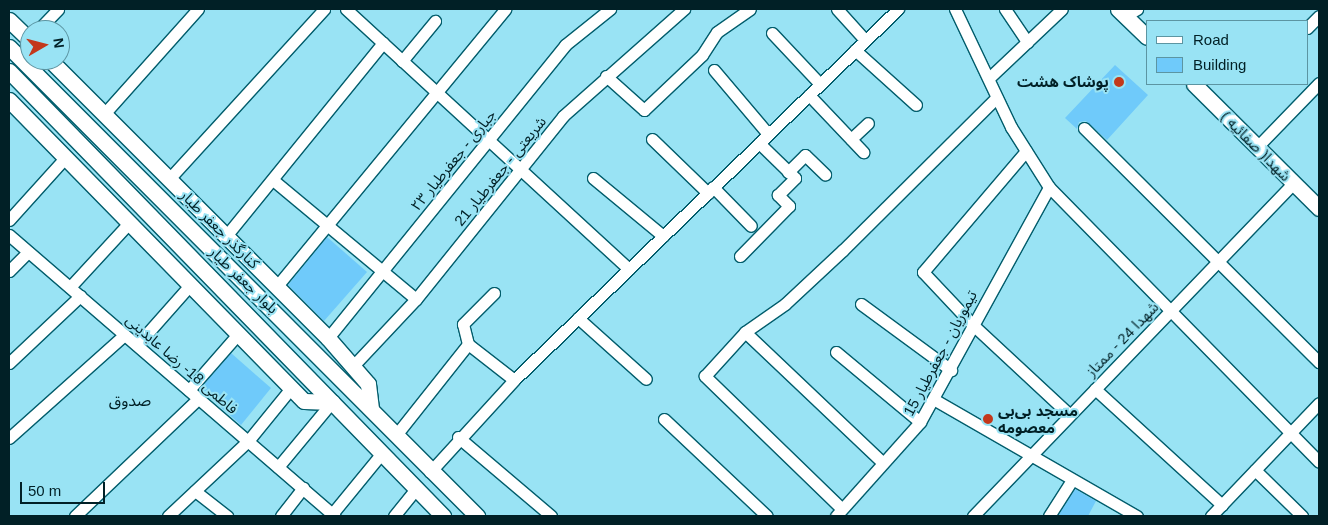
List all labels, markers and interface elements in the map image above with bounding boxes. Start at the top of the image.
north arrow [20,20,70,70]
legend [1146,20,1308,85]
text: Road [1193,31,1229,48]
text: N [50,37,67,49]
text: Building [1193,56,1246,73]
place label: پوشاک هشت [1017,73,1109,91]
marker: پوشاک هشت [1113,76,1125,88]
street label: جباری - جعفرطیار ۲۳ [407,106,499,214]
street label: شهدا( صفائیه ) [1217,107,1295,185]
street label: شریعتی - جعفرطیار 21 [450,113,550,229]
street label: کنارگذر جعفر طیار [177,186,263,272]
street label: بلوار جعفر طیار [206,243,282,317]
street label: تیموریان - جعفرطیار 15 [899,287,981,419]
street label: شهدا 24 - ممتاز [1082,298,1162,380]
street label: فاطمی 18- رضا عابدینی [122,310,242,418]
district label: صدوق [109,391,151,411]
place label: مسجد بی‌بی معصومه [998,401,1078,436]
marker: مسجد بی‌بی معصومه [982,413,994,425]
scale bar [22,472,108,504]
text: 50 m [28,482,61,499]

